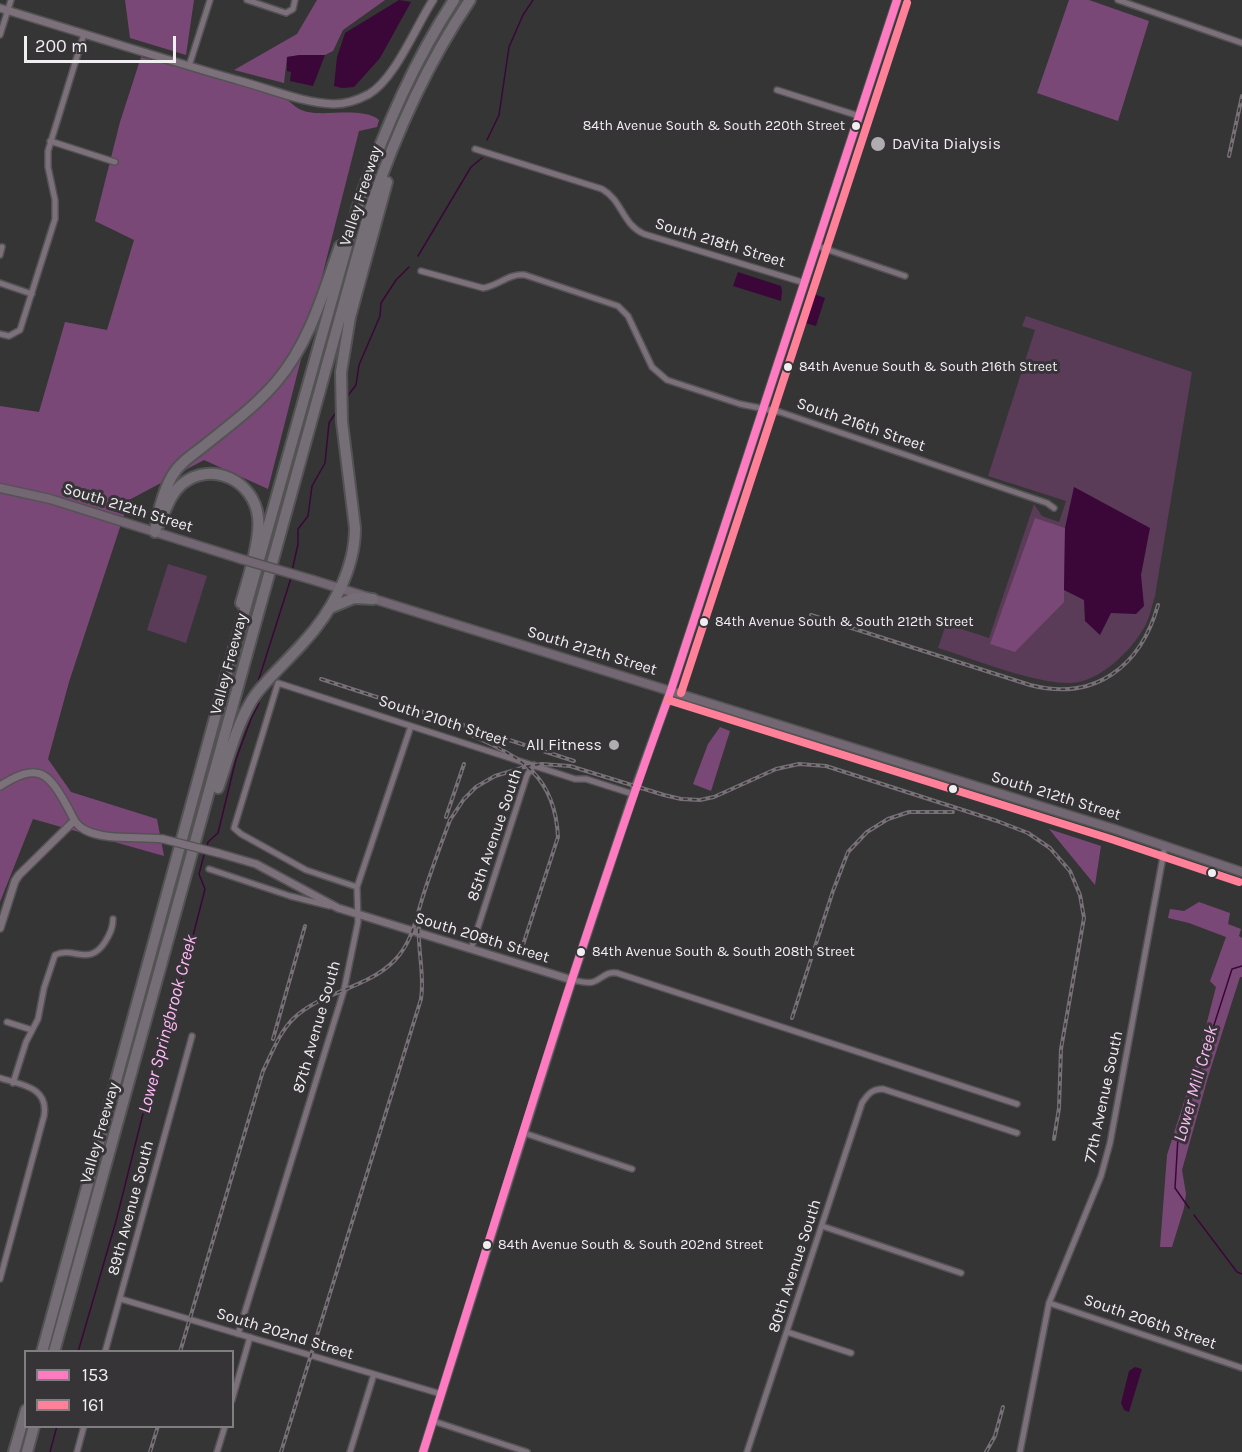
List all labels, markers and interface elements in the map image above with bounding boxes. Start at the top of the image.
scale bar [27,24,178,62]
text: 200 m [35,35,88,57]
place label: 84th Avenue South & South 220th Street [583,118,845,134]
marker: 84th Avenue South & South 220th Street [850,120,862,132]
place label: DaVita Dialysis [892,134,1001,154]
marker: DaVita Dialysis [869,135,887,153]
street label: Valley Freeway [336,143,386,249]
street label: South 218th Street [652,214,788,272]
place label: 84th Avenue South & South 216th Street [799,359,1057,375]
marker: 84th Avenue South & South 216th Street [782,361,794,373]
street label: South 216th Street [794,394,928,456]
street label: South 212th Street [61,479,195,537]
street label: Valley Freeway [206,611,252,717]
place label: 84th Avenue South & South 212th Street [715,614,974,630]
marker: 84th Avenue South & South 212th Street [698,616,710,628]
street label: South 212th Street [525,622,659,680]
street label: South 210th Street [376,691,510,751]
place label: All Fitness [526,735,602,755]
marker: All Fitness [607,738,621,752]
street label: 85th Avenue South [463,766,527,904]
street label: South 212th Street [989,767,1123,825]
unlabelled marker [947,783,959,795]
unlabelled marker [1206,867,1218,879]
street label: South 208th Street [412,908,552,968]
water label: Lower Springbrook Creek [134,932,202,1116]
place label: 84th Avenue South & South 208th Street [592,944,855,960]
marker: 84th Avenue South & South 208th Street [575,946,587,958]
street label: 87th Avenue South [289,958,345,1096]
water label: Lower Mill Creek [1169,1023,1223,1145]
street label: 77th Avenue South [1081,1029,1127,1165]
street label: Valley Freeway [76,1080,124,1186]
street label: 89th Avenue South [104,1138,158,1278]
street label: 80th Avenue South [764,1197,826,1335]
place label: 84th Avenue South & South 202nd Street [498,1237,763,1253]
marker: 84th Avenue South & South 202nd Street [481,1239,493,1251]
street label: South 206th Street [1081,1290,1219,1354]
street label: South 202nd Street [214,1304,356,1364]
legend [24,1350,234,1428]
text: 153 [82,1364,109,1386]
text: 161 [82,1394,104,1416]

